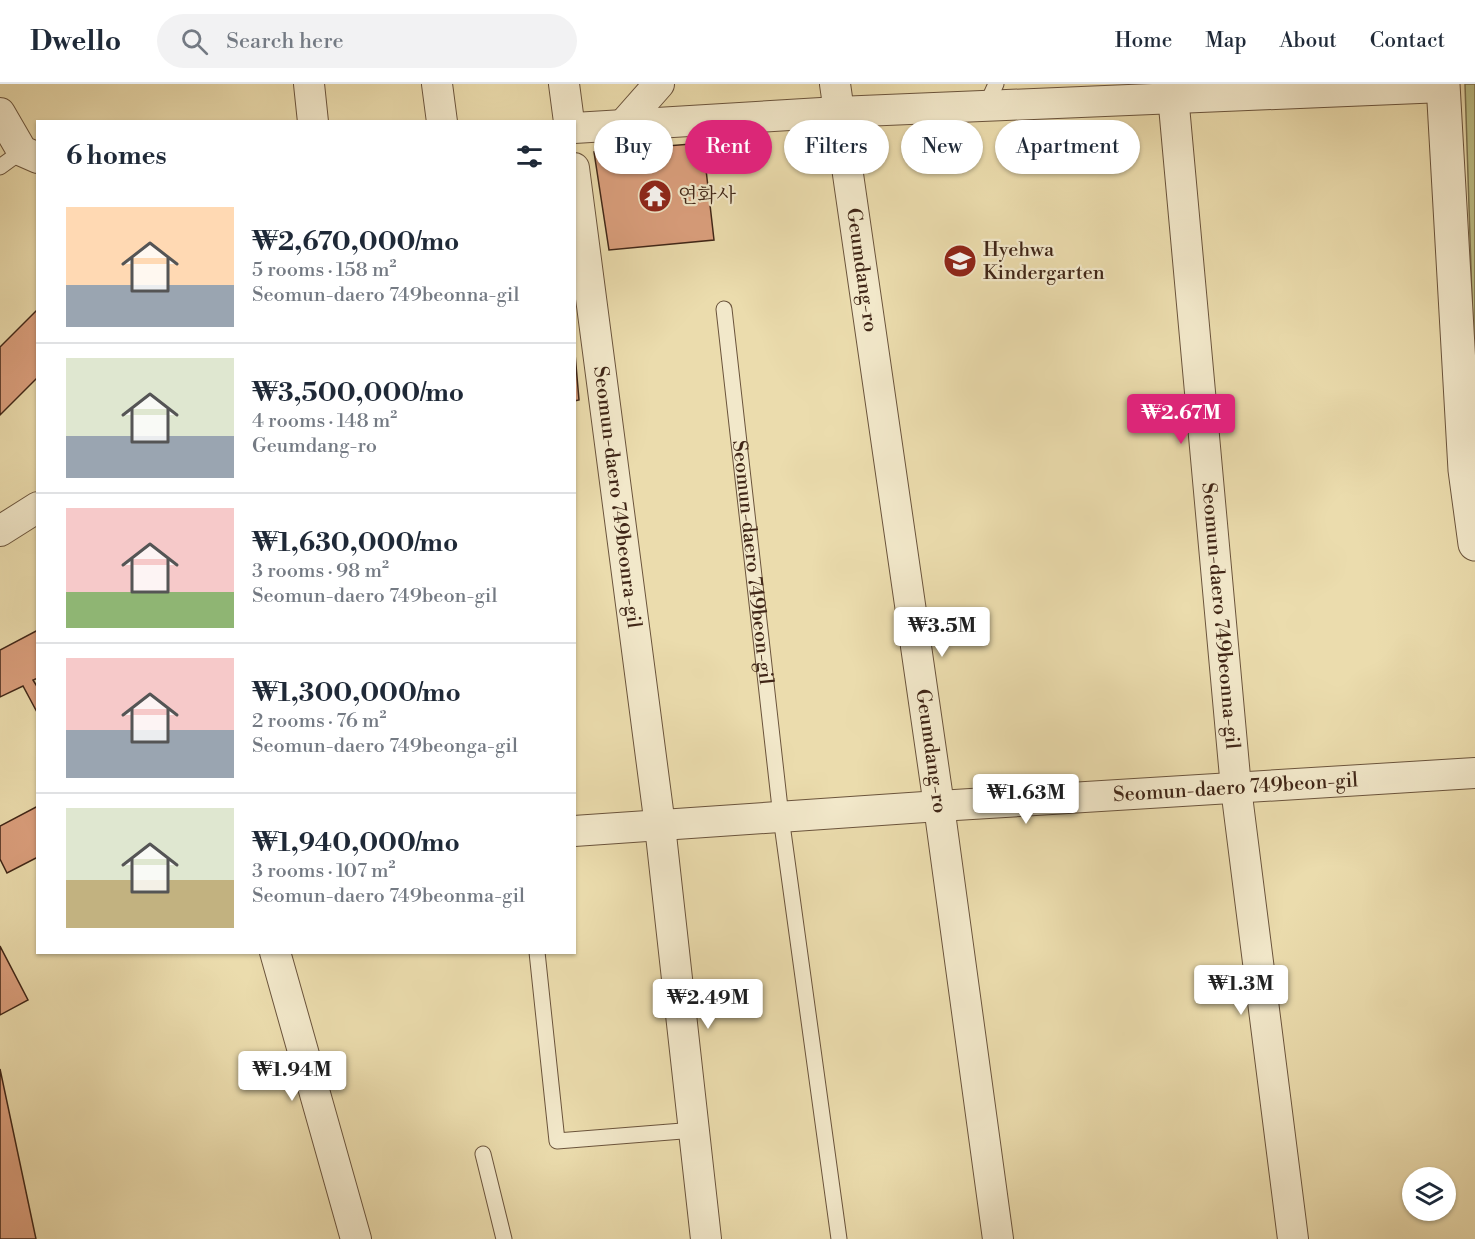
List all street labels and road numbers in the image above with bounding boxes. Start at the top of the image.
street label: Geumdang-ro [841,206,883,334]
street label: Seomun-daero 749beonra-gil [588,365,647,630]
street label: Seomun-daero 749beon-gil [726,439,779,686]
street label: Seomun-daero 749beonna-gil [1196,481,1245,750]
street label: Geumdang-ro [910,687,952,815]
street label: Seomun-daero 749beon-gil [1112,768,1359,808]

